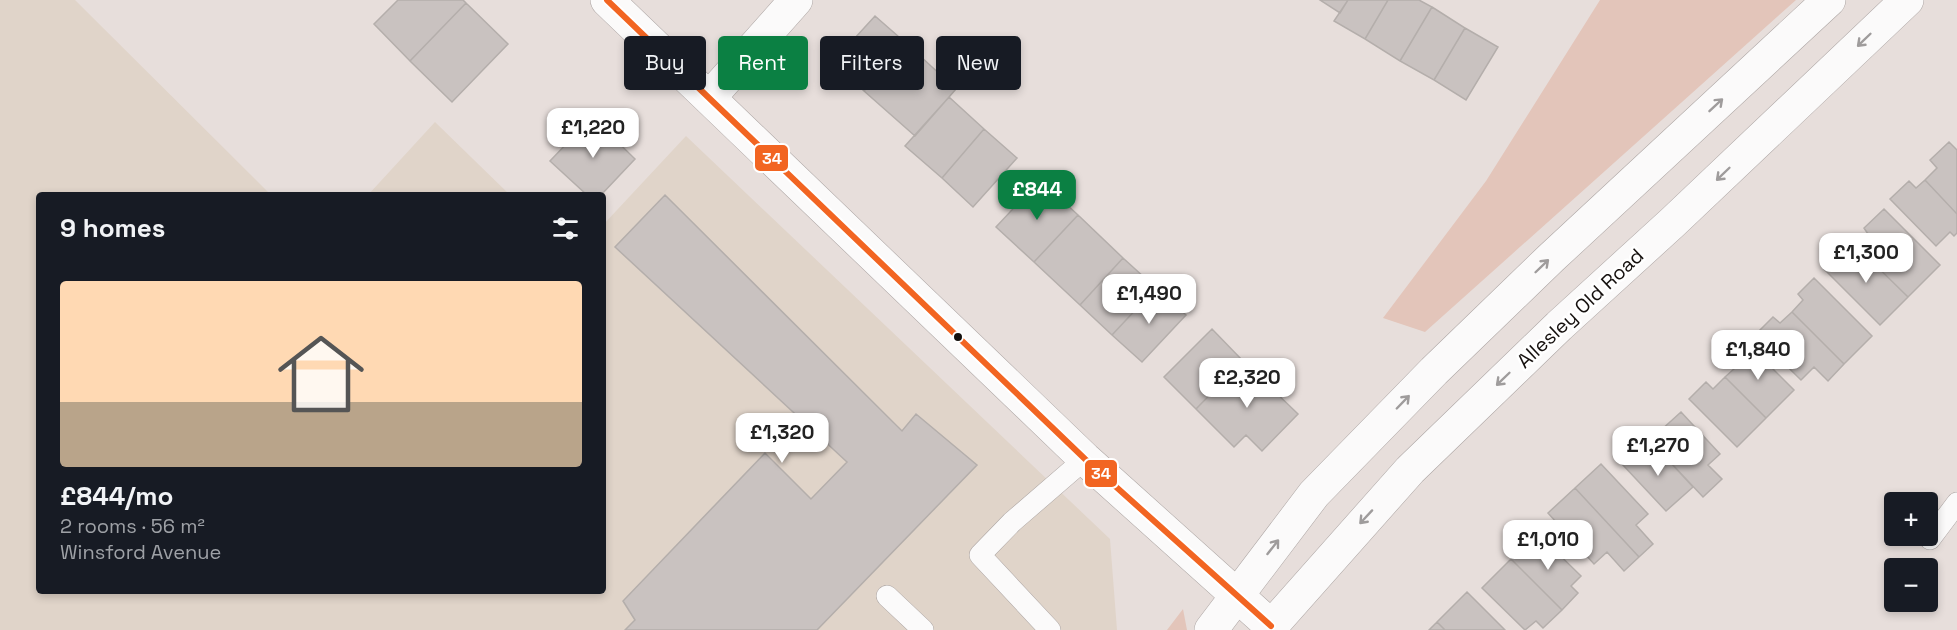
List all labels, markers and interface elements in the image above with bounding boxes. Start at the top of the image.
one-way arrow [1857,33,1872,47]
chip: Buy [624,36,706,90]
chip: Rent [718,36,808,90]
chip: Filters [820,36,924,90]
chip: New [936,36,1021,90]
one-way arrow [1709,97,1724,112]
pin: £1,220 [544,108,642,159]
text: £1,220 [561,114,625,140]
line badge: 34 [754,144,789,172]
text: 34 [762,148,782,169]
one-way arrow [1715,167,1730,182]
pin: £844 [1001,170,1073,221]
text: £844 [1012,176,1062,202]
text: 9 homes [60,211,165,245]
icon: filters [549,212,582,245]
pin: £1,300 [1817,233,1915,284]
text: £1,300 [1833,239,1899,265]
street label: Allesley Old Road [1511,242,1649,374]
one-way arrow [1535,258,1550,273]
pin: £1,490 [1100,274,1198,325]
text: £1,490 [1116,280,1182,306]
icon: home [267,320,375,428]
pin: £1,840 [1709,330,1807,381]
unlabelled marker [952,331,964,343]
text: £1,840 [1725,336,1791,362]
pin: £2,320 [1198,358,1296,409]
text: £2,320 [1213,364,1281,390]
one-way arrow [1496,372,1511,386]
one-way arrow [1396,395,1411,410]
pin: £1,320 [733,413,831,464]
text: £1,320 [750,419,814,445]
pin: £1,270 [1609,426,1707,477]
text: £1,270 [1626,432,1690,458]
line badge: 34 [1084,459,1118,488]
text: 34 [1091,463,1111,484]
text: £844/mo [60,479,173,513]
map controls [1884,492,1938,612]
button: + [1884,492,1938,546]
one-way arrow [1359,510,1373,525]
text: 2 rooms · 56 m² [60,513,205,539]
pin: £1,010 [1499,520,1597,571]
text: £1,010 [1517,526,1579,552]
text: Winsford Avenue [60,539,221,565]
one-way arrow [1267,539,1280,555]
button: − [1884,558,1938,612]

